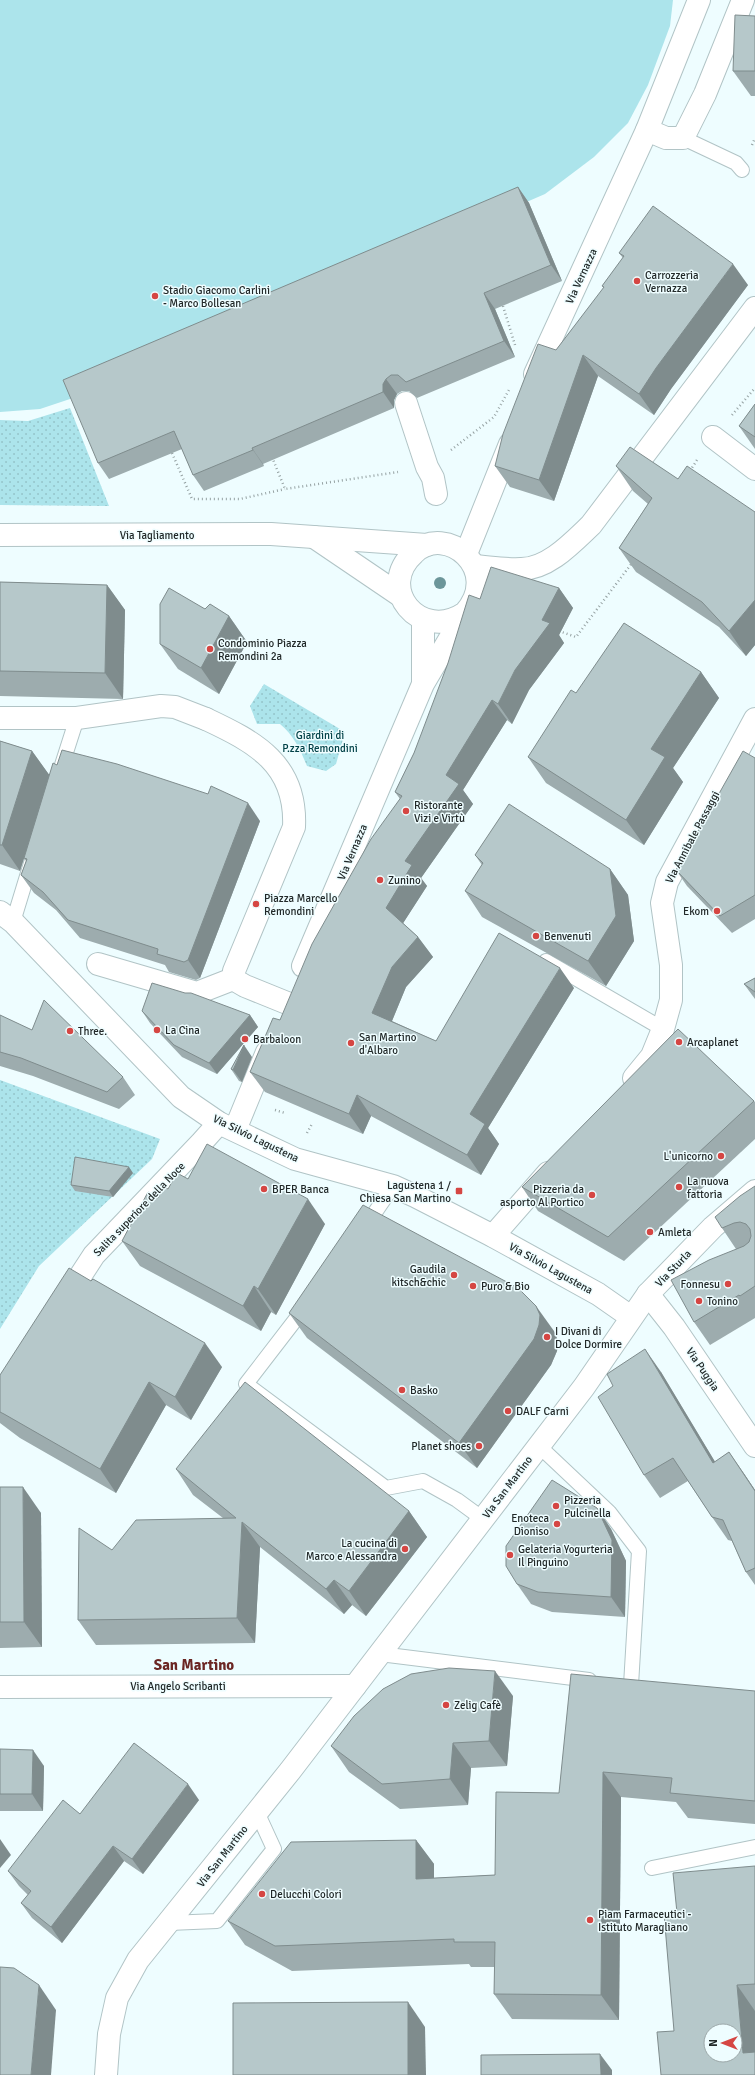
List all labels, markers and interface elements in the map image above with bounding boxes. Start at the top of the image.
street label: Via Vernazza [563,246,600,306]
place label: Carrozzeria Vernazza [645,269,699,295]
marker: Carrozzeria Vernazza [632,276,642,286]
place label: Stadio Giacomo Carlini - Marco Bollesan [163,284,270,310]
marker: Stadio Giacomo Carlini - Marco Bollesan [150,291,160,301]
street label: Via Tagliamento [120,529,195,542]
place label: Condominio Piazza Remondini 2a [218,637,307,663]
marker: Condominio Piazza Remondini 2a [205,644,215,654]
park label: Giardini di P.zza Remondini [282,729,358,755]
street label: Via Annibale Passaggi [663,789,722,886]
place label: Ristorante Vizi e Virtù [414,799,465,825]
marker: Ristorante Vizi e Virtù [401,806,411,816]
street label: Via Vernazza [335,822,370,882]
place label: Zunino [388,874,421,887]
marker: Zunino [375,875,385,885]
place label: Piazza Marcello Remondini [264,892,338,918]
marker: Piazza Marcello Remondini [251,899,261,909]
place label: Ekom [683,905,709,918]
marker: Ekom [712,906,722,916]
place label: Benvenuti [544,930,591,943]
marker: Benvenuti [531,931,541,941]
place label: La Cina [165,1024,200,1037]
place label: Three. [78,1025,107,1038]
marker: La Cina [152,1025,162,1035]
marker: Three. [65,1026,75,1036]
place label: San Martino d'Albaro [359,1031,417,1057]
place label: Barbaloon [253,1033,301,1046]
marker: Barbaloon [240,1034,250,1044]
place label: Arcaplanet [687,1036,738,1049]
marker: Arcaplanet [674,1037,684,1047]
marker: San Martino d'Albaro [346,1038,356,1048]
street label: Via Silvio Lagustena [211,1112,301,1165]
place label: L'unicorno [663,1150,713,1163]
marker: L'unicorno [716,1151,726,1161]
street label: Salita superiore della Noce [91,1160,188,1259]
place label: La nuova fattoria [687,1175,729,1201]
place label: Lagustena 1 / Chiesa San Martino [360,1179,451,1205]
marker: La nuova fattoria [674,1182,684,1192]
place label: BPER Banca [272,1183,330,1196]
place label: Pizzeria da asporto Al Portico [500,1183,584,1209]
marker: BPER Banca [259,1184,269,1194]
marker: Lagustena 1 / Chiesa San Martino [454,1186,464,1196]
marker: Pizzeria da asporto Al Portico [587,1190,597,1200]
place label: Amleta [658,1226,692,1239]
marker: Amleta [645,1227,655,1237]
street label: Via Silvio Lagustena [506,1240,595,1297]
street label: Via Sturla [653,1247,694,1289]
place label: Gaudila kitsch&chic [392,1263,446,1289]
marker: Gaudila kitsch&chic [449,1270,459,1280]
place label: Fonnesu [681,1278,720,1291]
marker: Fonnesu [723,1279,733,1289]
place label: Puro & Bio [481,1280,530,1293]
marker: Puro & Bio [468,1281,478,1291]
place label: Tonino [707,1295,738,1308]
marker: Tonino [694,1296,704,1306]
place label: I Divani di Dolce Dormire [555,1325,622,1351]
marker: I Divani di Dolce Dormire [542,1332,552,1342]
street label: Via Puggia [683,1345,722,1394]
place label: Basko [410,1384,438,1397]
marker: Basko [397,1385,407,1395]
place label: DALF Carni [516,1405,569,1418]
marker: DALF Carni [503,1406,513,1416]
place label: Planet shoes [411,1440,471,1453]
marker: Planet shoes [474,1441,484,1451]
street label: Via San Martino [480,1453,535,1521]
place label: Pizzeria Pulcinella [564,1494,611,1520]
marker: Pizzeria Pulcinella [551,1501,561,1511]
place label: Enoteca Dioniso [511,1512,549,1538]
marker: Enoteca Dioniso [552,1519,562,1529]
place label: La cucina di Marco e Alessandra [306,1537,397,1563]
place label: Gelateria Yogurteria Il Pinguino [518,1543,613,1569]
marker: La cucina di Marco e Alessandra [400,1544,410,1554]
marker: Gelateria Yogurteria Il Pinguino [505,1550,515,1560]
district label: San Martino [154,1656,234,1674]
street label: Via Angelo Scribanti [130,1680,226,1693]
place label: Zelig Cafè [454,1699,501,1712]
marker: Zelig Cafè [441,1700,451,1710]
street label: Via San Martino [194,1823,251,1890]
place label: Delucchi Colori [270,1888,342,1901]
marker: Delucchi Colori [257,1889,267,1899]
place label: Piam Farmaceutici - Istituto Maragliano [598,1908,692,1934]
marker: Piam Farmaceutici - Istituto Maragliano [585,1915,595,1925]
north arrow [703,2023,743,2063]
text: N [707,2039,720,2047]

